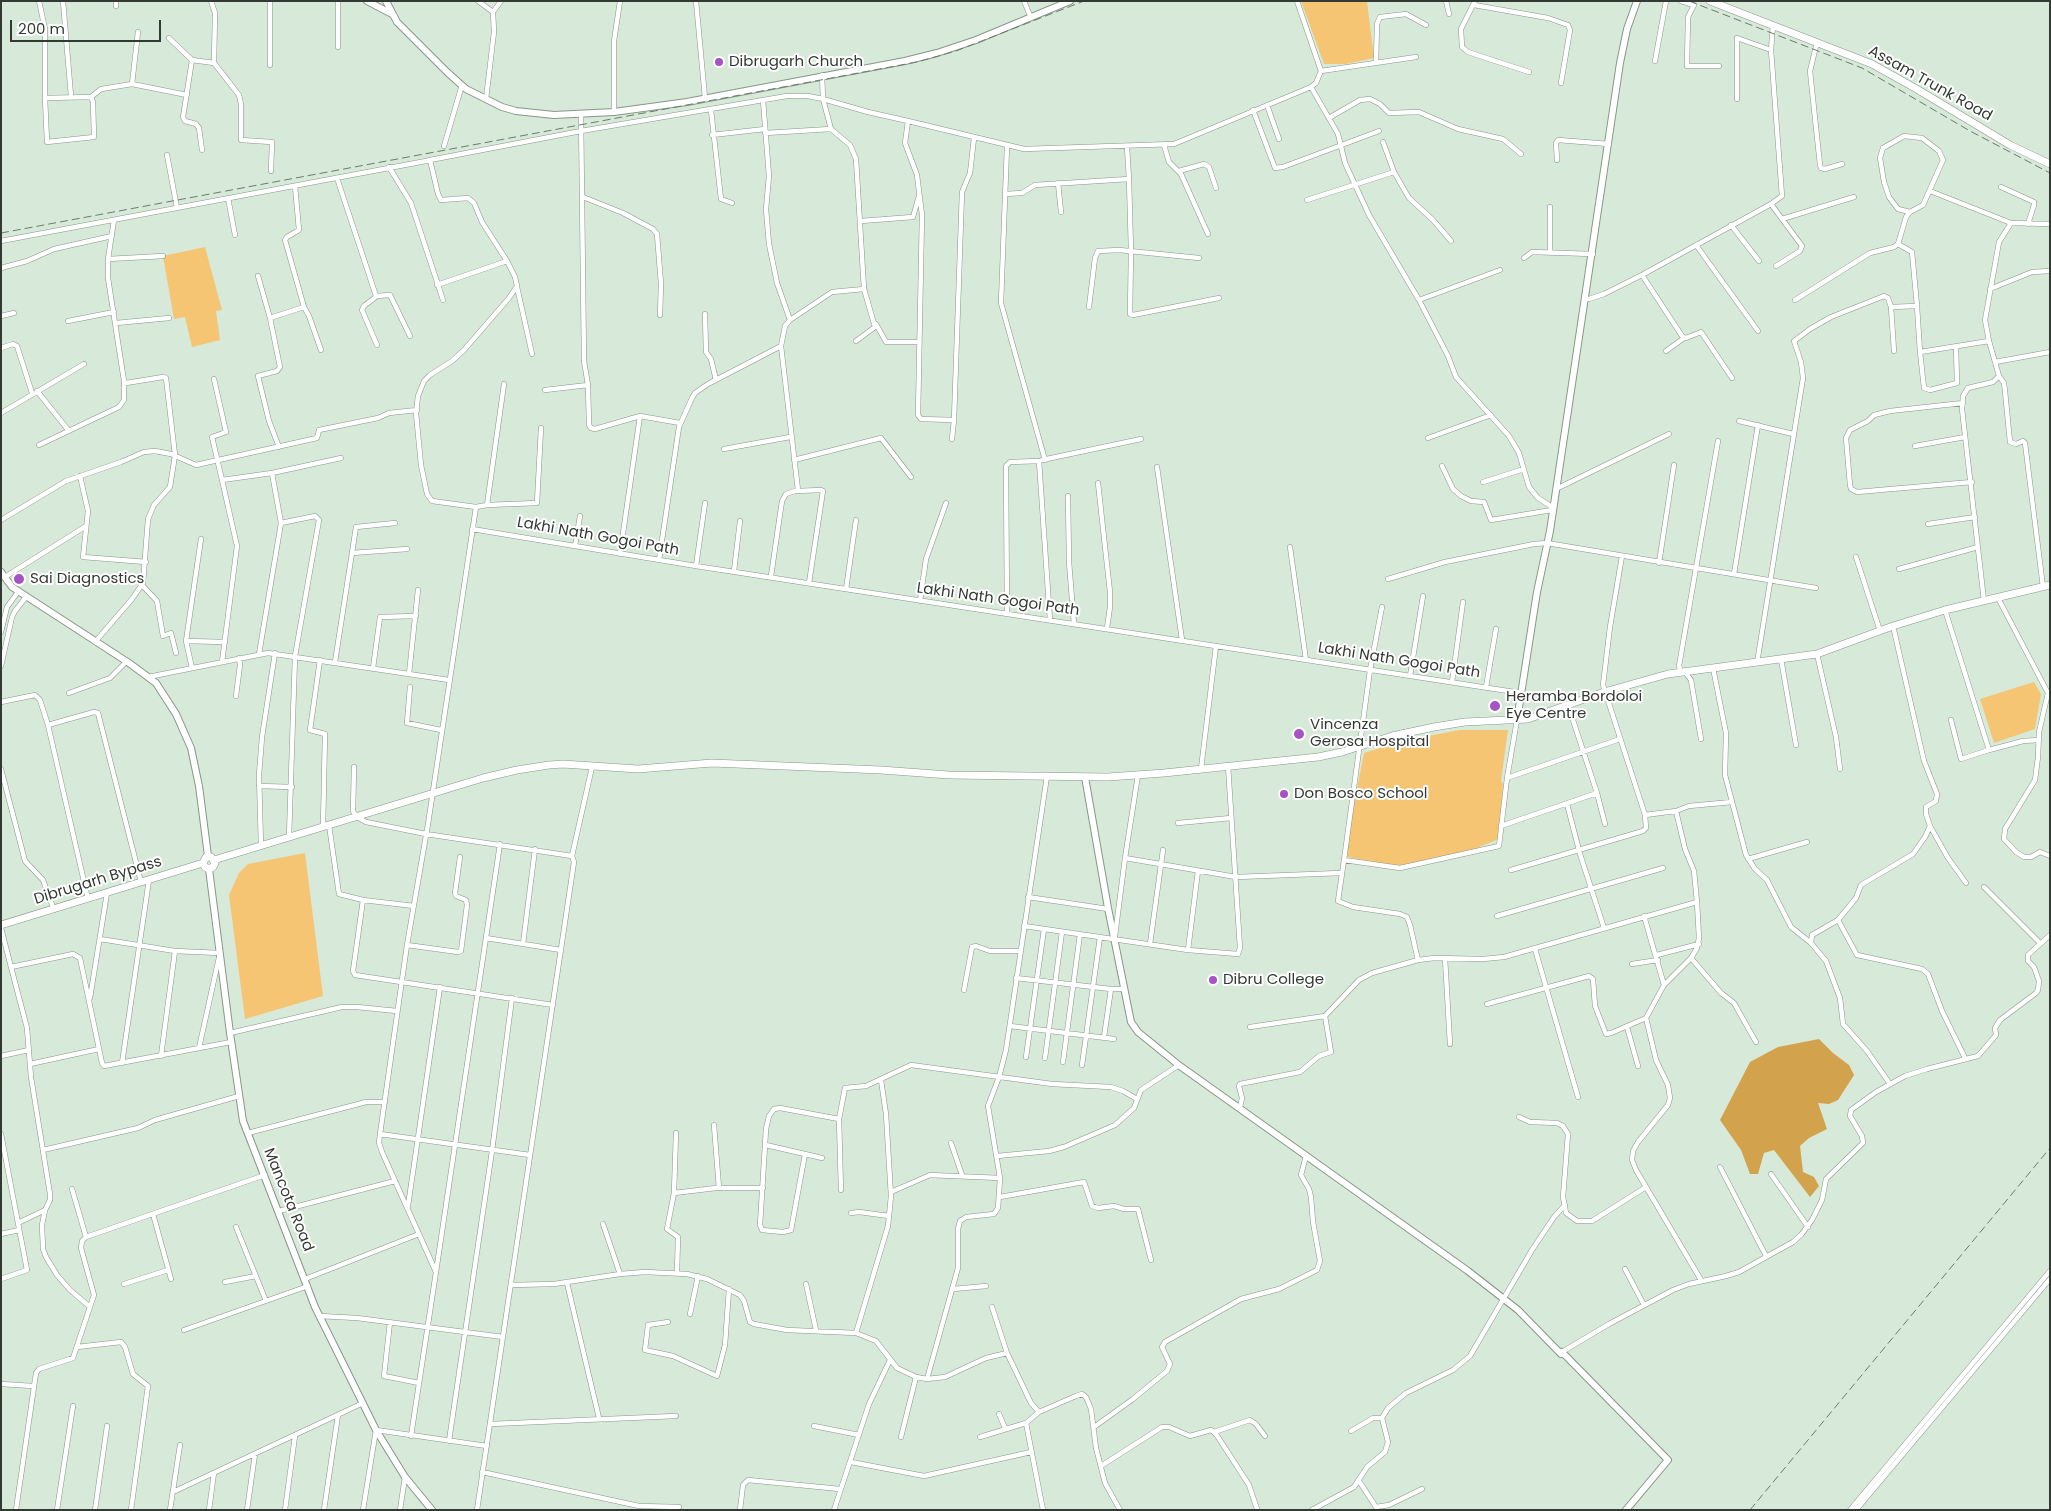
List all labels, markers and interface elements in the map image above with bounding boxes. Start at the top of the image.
scale bar [12,10,164,42]
text: 200 m [18,18,65,39]
street label: Assam Trunk Road [1865,42,1995,126]
place label: Dibrugarh Church [729,53,863,71]
marker: Dibrugarh Church [713,56,725,68]
street label: Lakhi Nath Gogoi Path [516,514,680,560]
place label: Sai Diagnostics [30,570,144,588]
marker: Sai Diagnostics [12,572,26,586]
street label: Lakhi Nath Gogoi Path [916,580,1080,620]
street label: Lakhi Nath Gogoi Path [1317,639,1481,683]
place label: Heramba Bordoloi Eye Centre [1506,688,1642,723]
marker: Heramba Bordoloi Eye Centre [1488,699,1502,713]
place label: Vincenza Gerosa Hospital [1310,716,1429,751]
marker: Vincenza Gerosa Hospital [1292,727,1306,741]
place label: Don Bosco School [1294,785,1428,803]
marker: Don Bosco School [1278,788,1290,800]
street label: Dibrugarh Bypass [32,853,164,909]
place label: Dibru College [1223,971,1324,989]
marker: Dibru College [1207,974,1219,986]
street label: Mancota Road [259,1146,317,1254]

